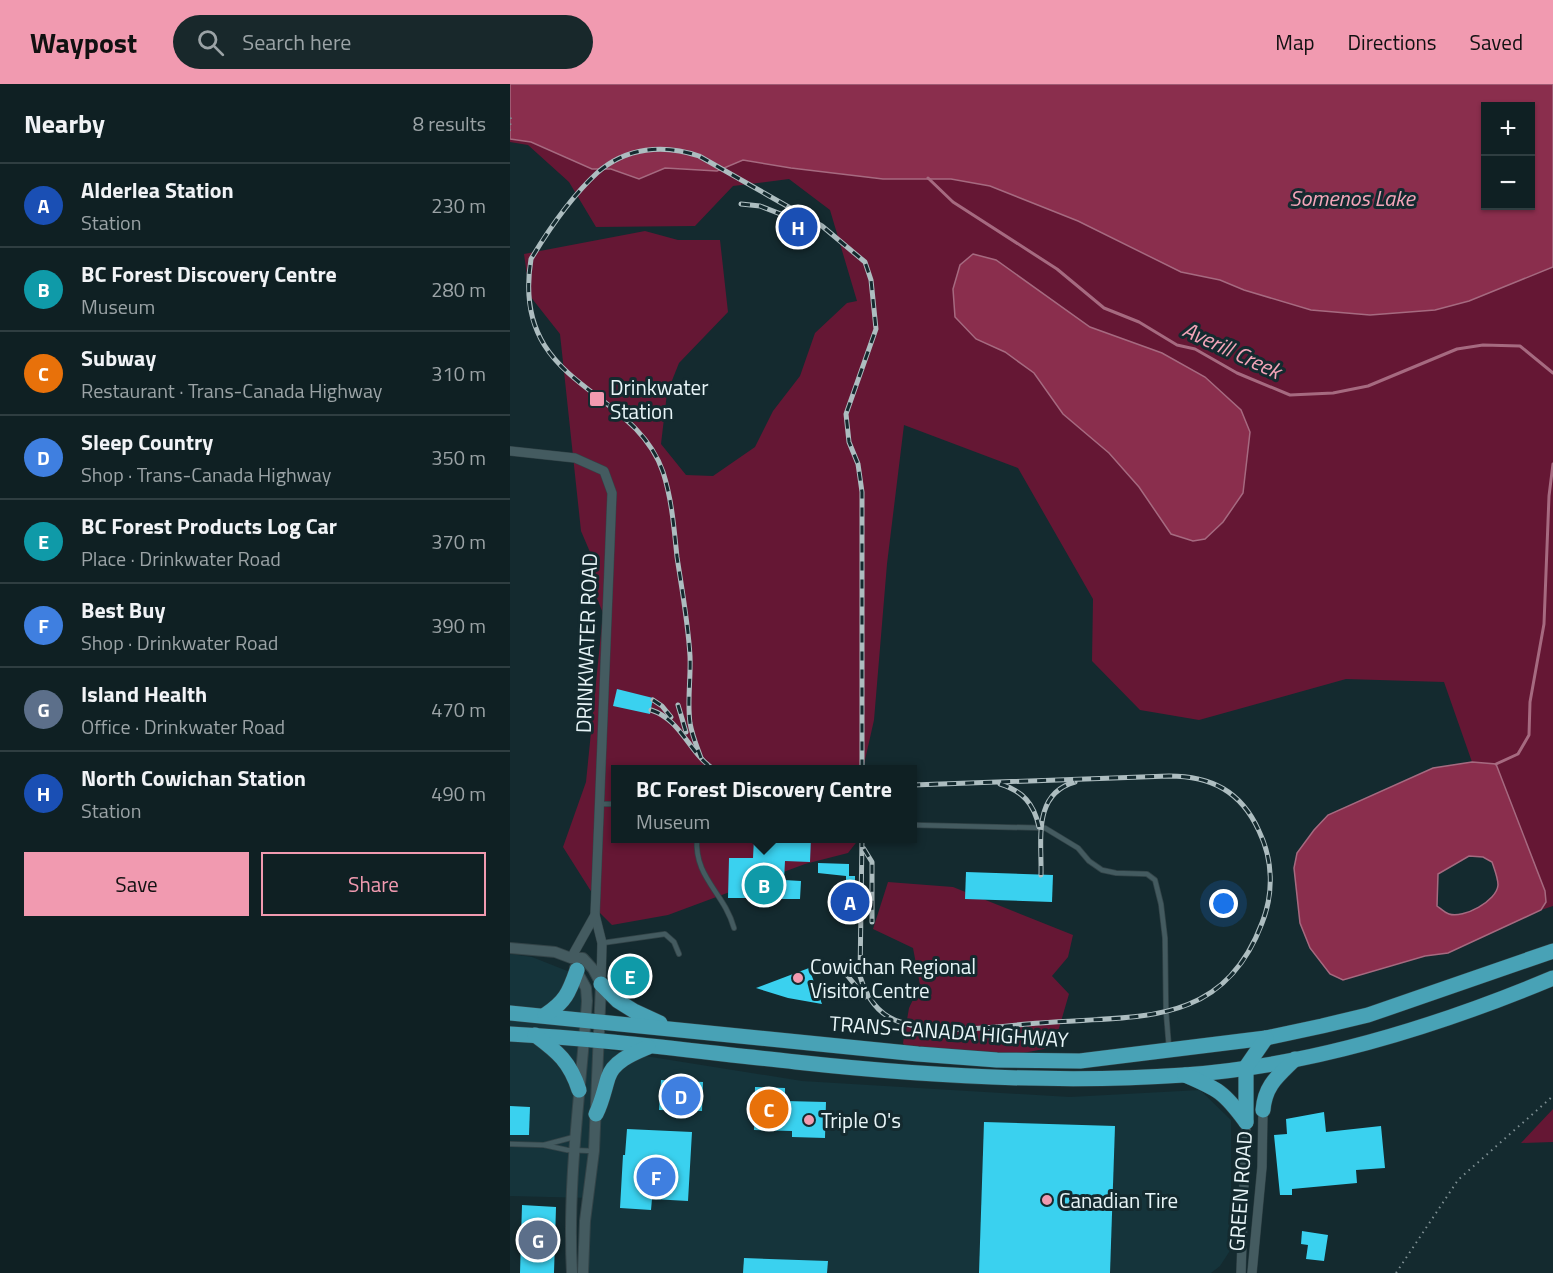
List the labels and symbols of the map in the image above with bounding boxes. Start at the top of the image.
water label: Somenos Lake [1289,181,1416,215]
pin: H [778,204,818,250]
water label: Averill Creek [1177,312,1289,389]
place label: Drinkwater Station [610,371,708,427]
marker: Drinkwater Station [588,390,606,408]
street label: DRINKWATER ROAD [567,552,605,734]
pin: B [744,862,784,908]
pin: A [830,880,870,924]
your location [1209,889,1238,918]
place label: Cowichan Regional Visitor Centre [810,950,976,1006]
pin: E [610,954,650,998]
marker: Cowichan Regional Visitor Centre [791,971,805,985]
street label: TRANS-CANADA HIGHWAY [828,1007,1070,1055]
pin: D [662,1074,700,1118]
pin: C [750,1086,788,1132]
place label: Triple O's [821,1104,901,1136]
marker: Triple O's [802,1113,816,1127]
street label: GREEN ROAD [1220,1130,1260,1252]
pin: F [636,1154,676,1200]
place label: Canadian Tire [1059,1184,1178,1216]
marker: Canadian Tire [1040,1193,1054,1207]
pin: G [519,1218,558,1262]

